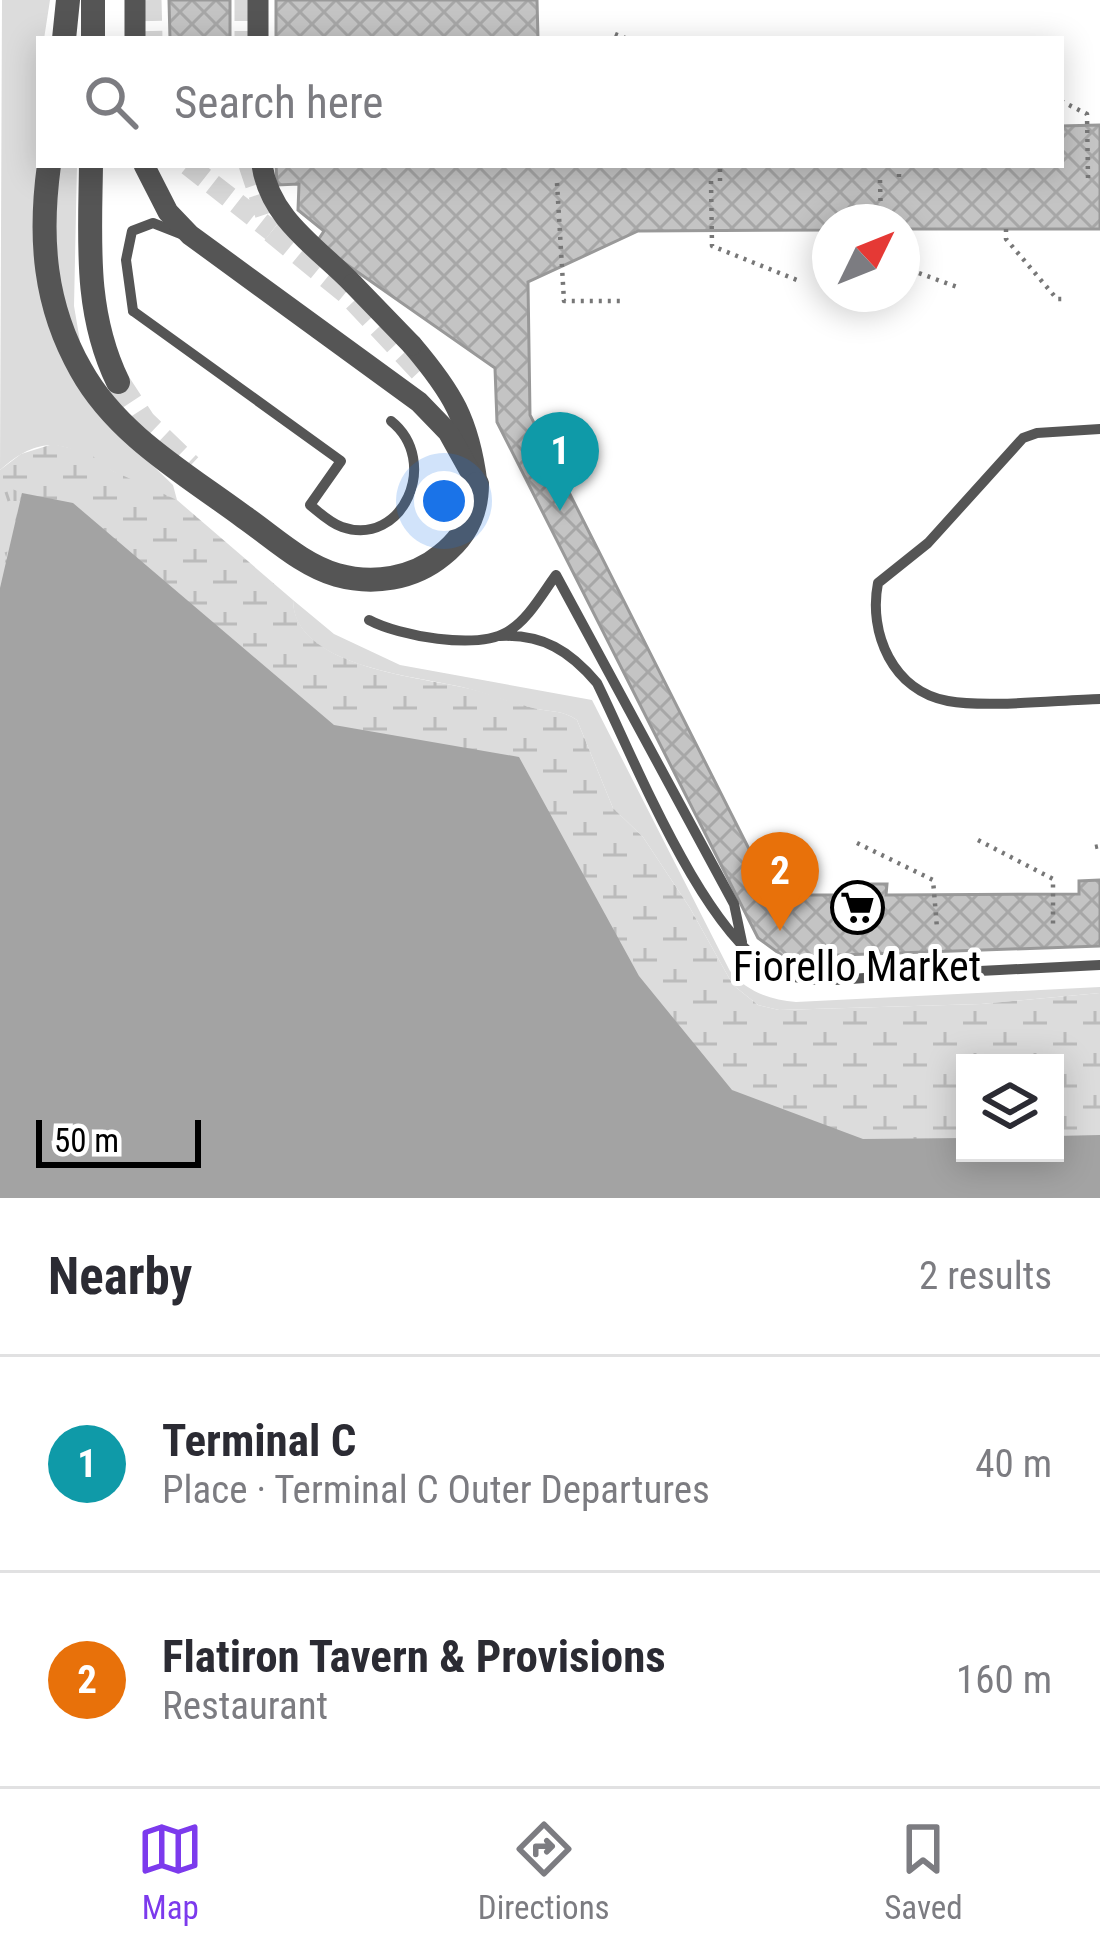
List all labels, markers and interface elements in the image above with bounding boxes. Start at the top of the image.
search box [36,36,1064,168]
icon: search [78,69,144,135]
text: Search here [174,76,383,129]
north arrow [812,204,920,312]
pin: 1 [521,412,599,511]
your location [414,471,474,531]
pin: 2 [741,832,819,931]
supermarket icon: Fiorello Market [829,879,885,935]
place label: Fiorello Market [733,942,981,991]
map controls [956,1054,1064,1162]
button: layers [956,1054,1064,1162]
scale bar [36,1114,201,1167]
text: 50 m [54,1121,119,1160]
text: Nearby [48,1247,192,1306]
text: 2 results [919,1253,1052,1299]
text: Terminal C [162,1414,356,1467]
text: 1 [77,1441,97,1487]
text: 40 m [975,1441,1052,1487]
text: Place · Terminal C Outer Departures [162,1467,710,1513]
text: Flatiron Tavern & Provisions [162,1630,666,1683]
text: 2 [77,1657,97,1703]
text: 160 m [956,1657,1052,1703]
text: Restaurant [162,1683,328,1729]
tab: Map [137,1816,203,1927]
tab: Directions [478,1816,610,1927]
tab: Saved [884,1816,963,1927]

